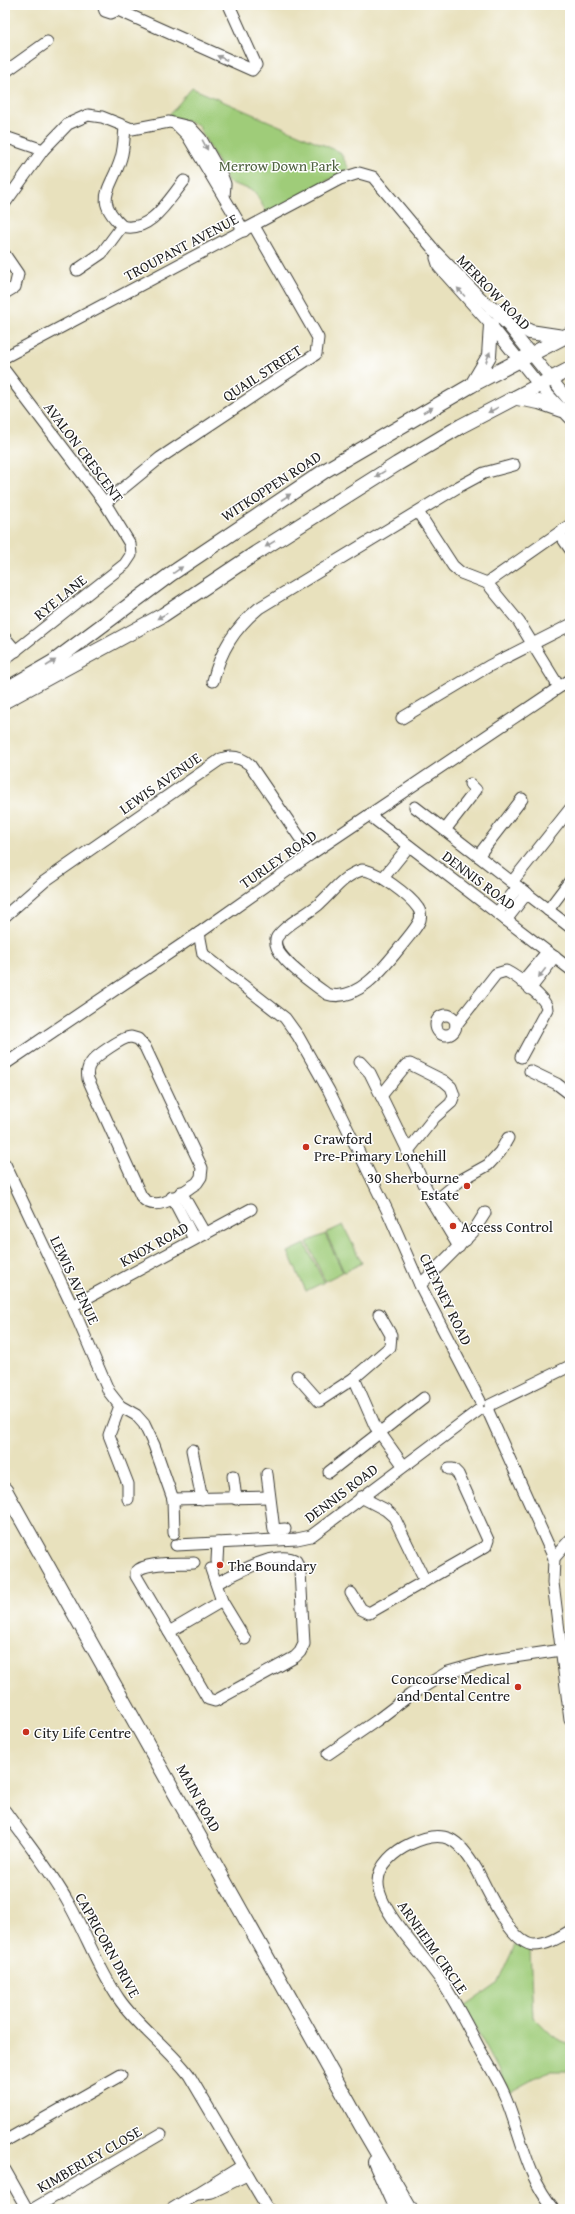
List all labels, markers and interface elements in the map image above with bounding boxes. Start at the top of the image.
one-way arrow [216,54,228,61]
one-way arrow [201,139,208,151]
park label: Merrow Down Park [219,155,340,176]
street label: TROUPANT AVENUE [120,208,242,286]
street label: MERROW ROAD [452,250,536,334]
one-way arrow [457,286,466,297]
street label: QUAIL STREET [218,339,306,406]
one-way arrow [485,350,491,362]
street label: AVALON CRESCENT [39,398,129,507]
one-way arrow [422,407,433,414]
one-way arrow [487,407,499,413]
street label: WITKOPPEN ROAD [217,446,325,526]
one-way arrow [375,470,385,478]
one-way arrow [280,493,291,501]
one-way arrow [264,540,276,547]
one-way arrow [173,566,183,574]
street label: RYE LANE [29,569,91,625]
one-way arrow [156,612,168,619]
one-way arrow [45,659,56,667]
street label: LEWIS AVENUE [115,747,205,819]
street label: TURLEY ROAD [235,825,321,893]
street label: DENNIS ROAD [438,845,520,915]
one-way arrow [538,968,547,979]
place label: Crawford Pre-Primary Lonehill [314,1128,446,1166]
marker: Crawford Pre-Primary Lonehill [301,1142,311,1152]
place label: 30 Sherbourne Estate [367,1167,459,1205]
marker: 30 Sherbourne Estate [462,1181,472,1191]
street label: KNOX ROAD [116,1216,192,1272]
place label: Access Control [461,1216,553,1237]
marker: Access Control [448,1221,458,1231]
street label: LEWIS AVENUE [45,1232,105,1328]
street label: CHEYNEY ROAD [415,1249,477,1349]
street label: DENNIS ROAD [300,1458,382,1528]
place label: The Boundary [228,1555,317,1576]
marker: The Boundary [215,1560,225,1570]
place label: Concourse Medical and Dental Centre [391,1668,510,1706]
marker: Concourse Medical and Dental Centre [513,1682,523,1692]
place label: City Life Centre [34,1722,131,1743]
marker: City Life Centre [21,1727,31,1737]
street label: MAIN ROAD [172,1760,226,1836]
street label: CAPRICORN DRIVE [70,1889,146,2002]
street label: ARNHEIM CIRCLE [393,1896,473,1998]
street label: KIMBERLEY CLOSE [33,2120,145,2197]

